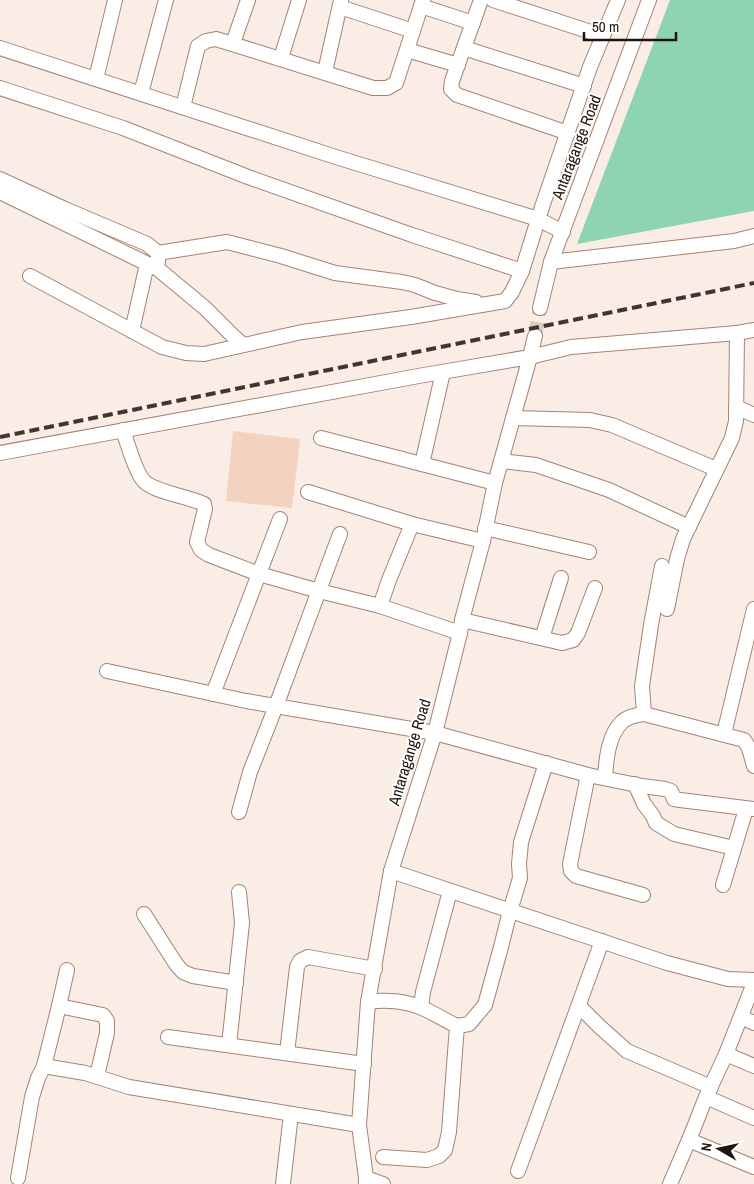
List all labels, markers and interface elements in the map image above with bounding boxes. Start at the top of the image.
scale bar [584,10,676,42]
text: 50 m [592,16,619,37]
street label: Antaragange Road [546,92,606,203]
street label: Antaragange Road [382,696,436,809]
north arrow [694,1124,744,1174]
text: N [697,1141,716,1152]

